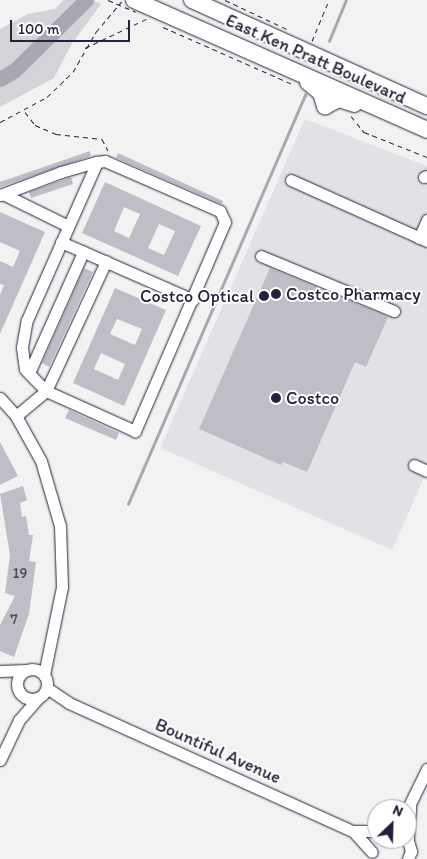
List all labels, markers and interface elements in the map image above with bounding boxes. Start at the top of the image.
street label: East Ken Pratt Boulevard [222,9,410,109]
scale bar [12,10,132,42]
text: 100 m [18,20,59,38]
place label: Costco Pharmacy [286,283,420,305]
place label: Costco Optical [141,285,254,307]
marker: Costco Pharmacy [270,288,282,300]
marker: Costco Optical [258,290,270,302]
place label: Costco [286,387,339,409]
marker: Costco [270,392,282,404]
house number: 19 [13,565,27,583]
house number: 7 [10,611,18,629]
street label: Bountiful Avenue [152,714,284,788]
north arrow [367,799,417,849]
text: N [390,801,406,820]

